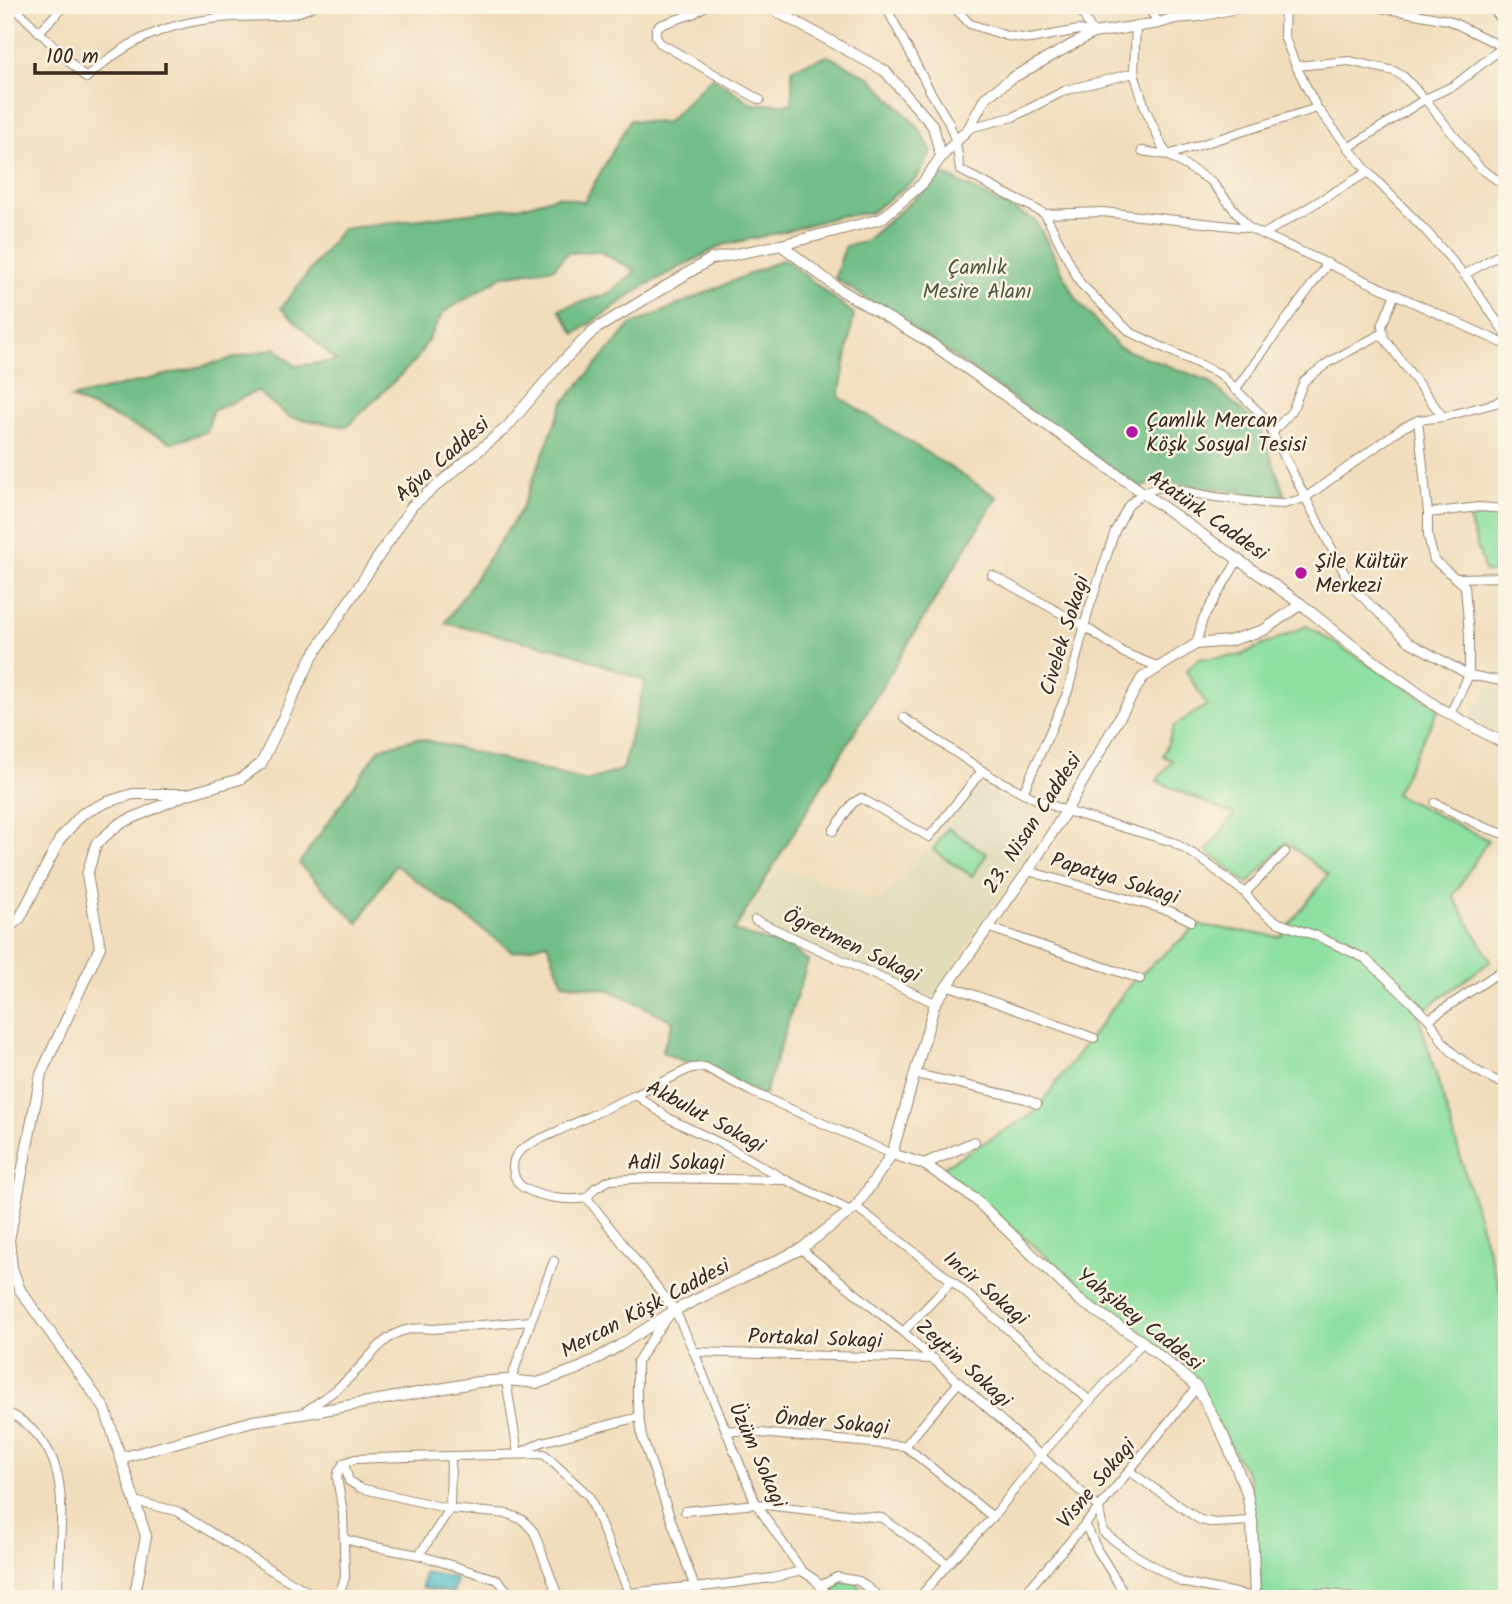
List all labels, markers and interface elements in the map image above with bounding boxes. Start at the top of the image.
scale bar [35,32,166,76]
text: 100 m [46,41,99,74]
park label: Çamlık Mesire Alanı [922,252,1032,309]
place label: Çamlık Mercan Köşk Sosyal Tesisi [1146,405,1308,462]
street label: Ağva Caddesi [388,409,499,511]
marker: Çamlık Mercan Köşk Sosyal Tesisi [1124,424,1140,440]
street label: Atatürk Caddesi [1140,462,1275,571]
place label: Şile Kültür Merkezi [1315,546,1408,603]
marker: Şile Kültür Merkezi [1293,565,1309,581]
street label: Civelek Sokagi [1032,570,1100,700]
street label: 23. Nisan Caddesi [975,746,1092,901]
street label: Papatya Sokagi [1046,844,1184,915]
street label: Ögretmen Sokagi [777,900,927,993]
street label: Akbulut Sokagi [640,1072,772,1163]
street label: Adil Sokagi [627,1147,726,1180]
street label: Incir Sokagi [935,1243,1036,1335]
street label: Mercan Köşk Caddesi [555,1250,737,1368]
street label: Yahşibey Caddesi [1069,1260,1210,1381]
street label: Zeytin Sokagi [907,1312,1020,1417]
street label: Portakal Sokagi [747,1321,884,1358]
street label: Üzüm Sokagi [719,1398,795,1514]
street label: Önder Sokagi [773,1402,891,1445]
street label: Visne Sokagi [1049,1431,1146,1537]

